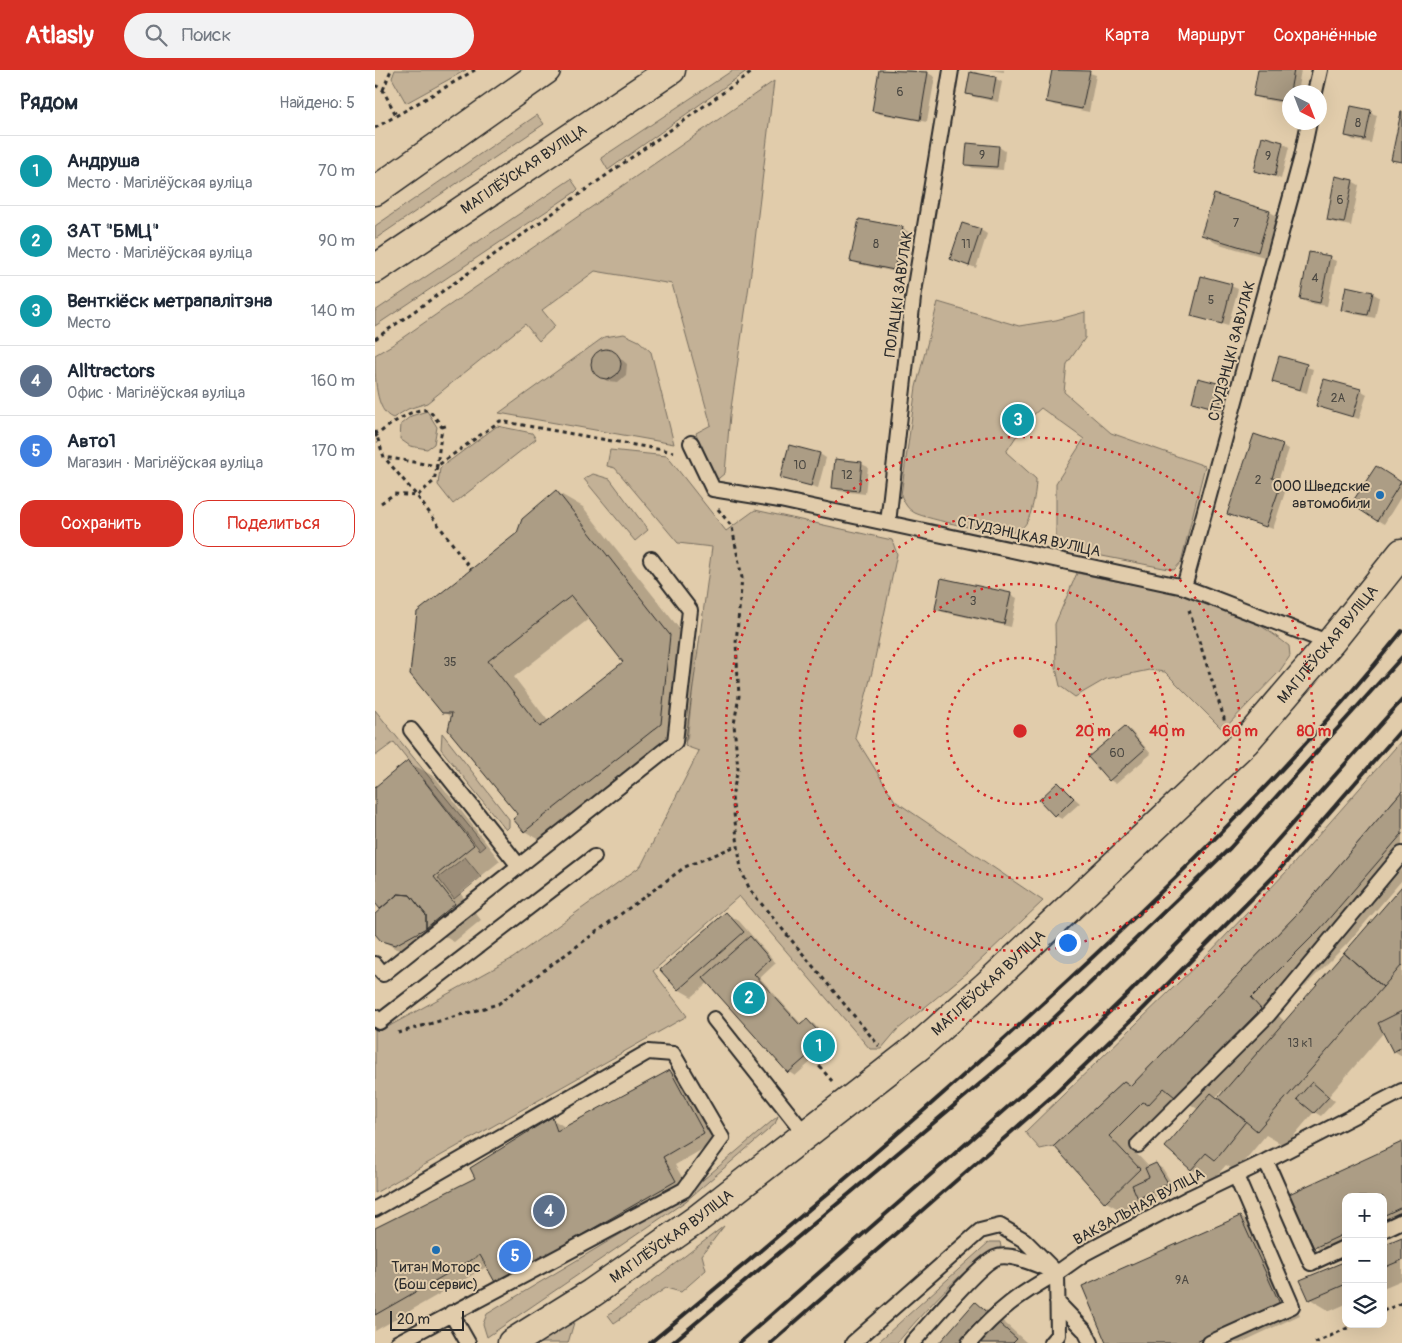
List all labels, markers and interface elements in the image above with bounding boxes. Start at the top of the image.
search box [124,13,474,58]
text: Atlasly [25,21,94,50]
icon: search [142,21,170,49]
text: Поиск [182,23,231,47]
text: Карта [1105,24,1149,47]
text: Маршрут [1177,24,1245,47]
text: Сохранённые [1273,24,1377,47]
house number: 6 [897,85,904,100]
north arrow [1282,85,1327,130]
text: Рядом [20,89,78,116]
text: Найдено: 5 [279,93,355,113]
house number: 8 [1355,116,1361,131]
street label: МАГІЛЁЎСКАЯ ВУЛІЦА [457,120,590,218]
house number: 9 [979,148,985,163]
text: Андруша [67,149,140,173]
house number: 9 [1265,149,1271,164]
text: 1 [33,161,39,181]
text: 70 m [318,161,355,181]
text: Место · Магілёўская вуліца [67,173,252,193]
house number: 6 [1337,193,1344,208]
house number: 7 [1233,216,1240,231]
text: ЗАТ "БМЦ" [67,219,159,243]
street label: ПОЛАЦКІ ЗАВУЛАК [881,229,917,359]
text: 2 [32,231,40,251]
text: 90 m [318,231,355,251]
house number: 8 [873,237,879,252]
house number: 11 [961,237,971,252]
text: Место · Магілёўская вуліца [67,243,252,263]
house number: 4 [1312,271,1319,286]
street label: СТУДЭНЦКІ ЗАВУЛАК [1204,279,1260,423]
text: Венткіёск метрапалітэна [67,289,272,313]
house number: 5 [1208,293,1214,308]
text: 3 [32,301,40,321]
text: 140 m [311,301,355,321]
text: Место [67,313,111,333]
text: Alltractors [67,359,154,383]
text: 4 [31,371,41,391]
text: 160 m [311,371,355,391]
text: Офис · Магілёўская вуліца [67,383,245,403]
house number: 2А [1331,391,1345,406]
pin: 3 [1002,401,1034,439]
text: Авто1 [67,429,116,453]
text: 5 [32,441,40,461]
text: 170 m [312,441,355,461]
text: Магазин · Магілёўская вуліца [67,453,263,473]
house number: 10 [794,458,806,473]
house number: 12 [841,468,853,483]
house number: 2 [1255,473,1262,488]
place label: ООО Шведские автомобили [1273,477,1371,513]
marker: ООО Шведские автомобили [1374,489,1386,501]
button: Сохранить [20,500,183,547]
button: Поделиться [193,500,355,547]
street label: СТУДЭНЦКАЯ ВУЛІЦА [956,513,1103,562]
street label: МАГІЛЁЎСКАЯ ВУЛІЦА [1273,581,1382,707]
house number: 3 [970,594,977,609]
house number: 35 [443,655,457,670]
centre of rings [1011,722,1029,740]
text: 20 m [1075,722,1111,741]
text: 40 m [1149,722,1185,741]
text: 60 m [1222,722,1258,741]
text: 80 m [1297,722,1331,741]
house number: 60 [1109,746,1125,761]
street label: МАГІЛЁЎСКАЯ ВУЛІЦА [927,926,1049,1040]
your location [1055,930,1081,956]
pin: 2 [733,979,765,1017]
pin: 1 [803,1027,835,1065]
house number: 13 к1 [1288,1036,1312,1051]
street label: ВАКЗАЛЬНАЯ ВУЛІЦА [1070,1164,1208,1250]
street label: МАГІЛЁЎСКАЯ ВУЛІЦА [606,1185,737,1287]
pin: 4 [533,1192,565,1230]
map controls [1342,1193,1387,1328]
button: + [1342,1193,1387,1238]
pin: 5 [499,1237,531,1275]
button: − [1342,1238,1387,1283]
marker: Титан Моторс (Бош сервис) [430,1244,442,1256]
place label: Титан Моторс (Бош сервис) [391,1258,481,1294]
house number: 9А [1175,1273,1189,1288]
button: layers [1342,1283,1387,1328]
scale bar [390,1308,464,1331]
text: 20 m [397,1311,430,1328]

